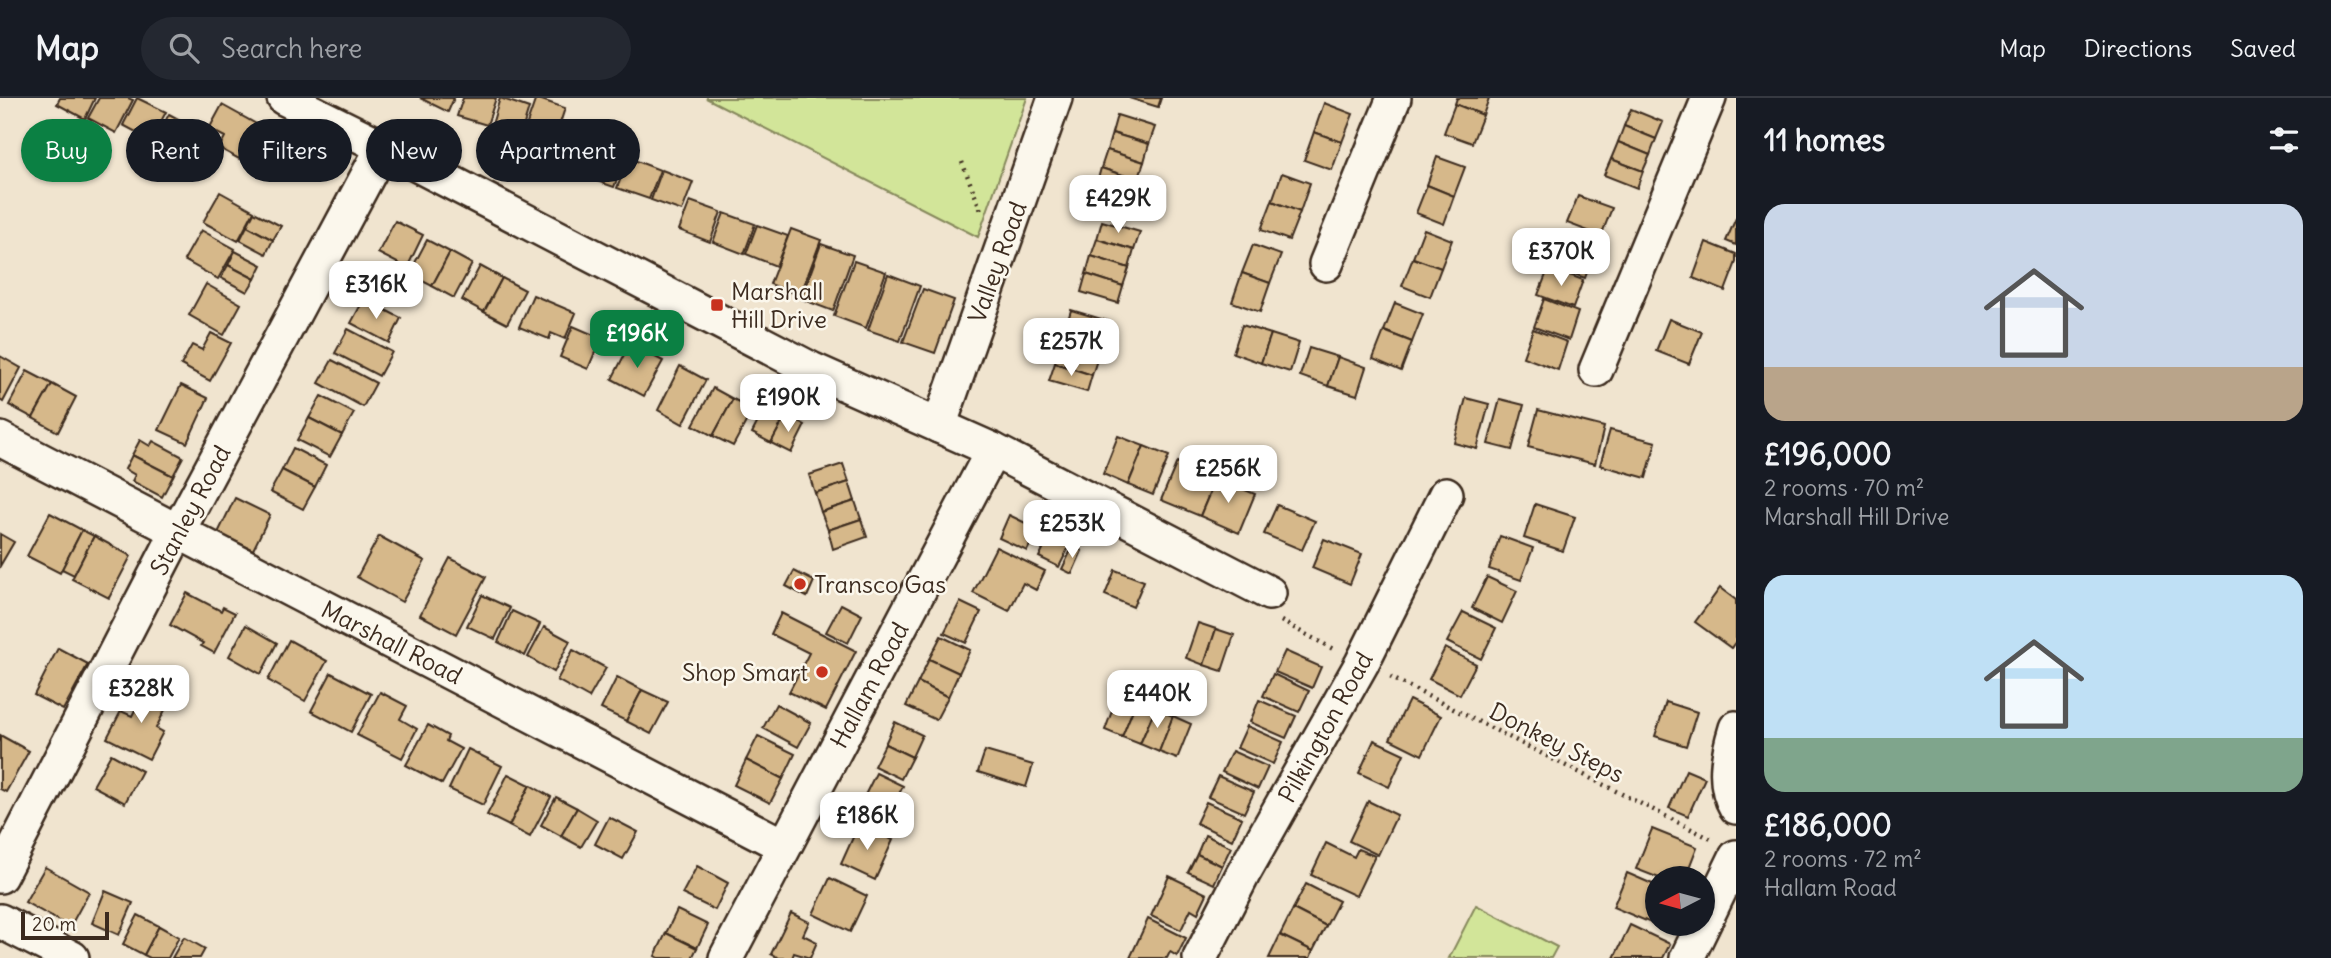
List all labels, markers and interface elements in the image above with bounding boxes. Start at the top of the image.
search box [141,17,631,80]
text: Map [35,27,99,69]
icon: search [165,29,203,67]
text: Search here [221,32,362,65]
text: Map [1999,33,2046,63]
text: Directions [2084,33,2192,63]
text: Saved [2230,33,2296,63]
chip: Buy [21,119,112,182]
chip: Rent [126,119,224,182]
chip: Filters [238,119,352,182]
chip: New [366,119,462,182]
chip: Apartment [476,119,640,182]
text: 11 homes [1764,121,1885,159]
icon: filters [2265,121,2303,159]
pin: £429K [1069,176,1167,235]
text: £429K [1085,183,1151,212]
street label: Valley Road [961,197,1033,327]
pin: £370K [1512,228,1610,288]
text: £370K [1528,236,1594,265]
icon: home [1971,250,2097,376]
pin: £316K [327,262,425,321]
text: £316K [345,269,407,298]
place label: Marshall Hill Drive [731,276,827,334]
marker: Marshall Hill Drive [709,297,725,313]
pin: £196K [588,310,686,370]
text: £196K [606,318,668,347]
pin: £257K [1022,318,1120,378]
text: £257K [1039,326,1103,355]
pin: £190K [739,374,837,434]
text: £190K [756,382,820,411]
text: £196,000 [1764,435,1892,473]
street label: Stanley Road [143,440,237,580]
pin: £256K [1179,446,1277,505]
text: £256K [1195,453,1261,482]
text: 2 rooms · 70 m² [1764,473,1924,502]
pin: £253K [1023,500,1121,560]
text: Marshall Hill Drive [1764,502,1950,531]
text: £253K [1039,508,1105,537]
place label: Transco Gas [814,569,946,599]
marker: Transco Gas [792,576,808,592]
street label: Marshall Road [317,594,467,690]
street label: Hallam Road [823,617,915,753]
icon: home [1971,621,2097,747]
street label: Pilkington Road [1271,646,1379,808]
place label: Shop Smart [682,657,808,687]
marker: Shop Smart [814,664,830,680]
pin: £328K [92,666,190,725]
pin: £440K [1108,670,1206,730]
text: £328K [108,673,174,702]
text: £440K [1123,678,1191,707]
street label: Donkey Steps [1485,695,1629,789]
pin: £186K [818,792,916,852]
text: £186K [836,800,898,829]
text: £186,000 [1764,806,1892,844]
text: 2 rooms · 72 m² [1764,844,1922,873]
north arrow [1645,866,1715,936]
map controls [1645,866,1715,936]
text: Hallam Road [1764,873,1897,902]
scale bar [21,909,108,941]
text: 20 m [32,912,76,936]

